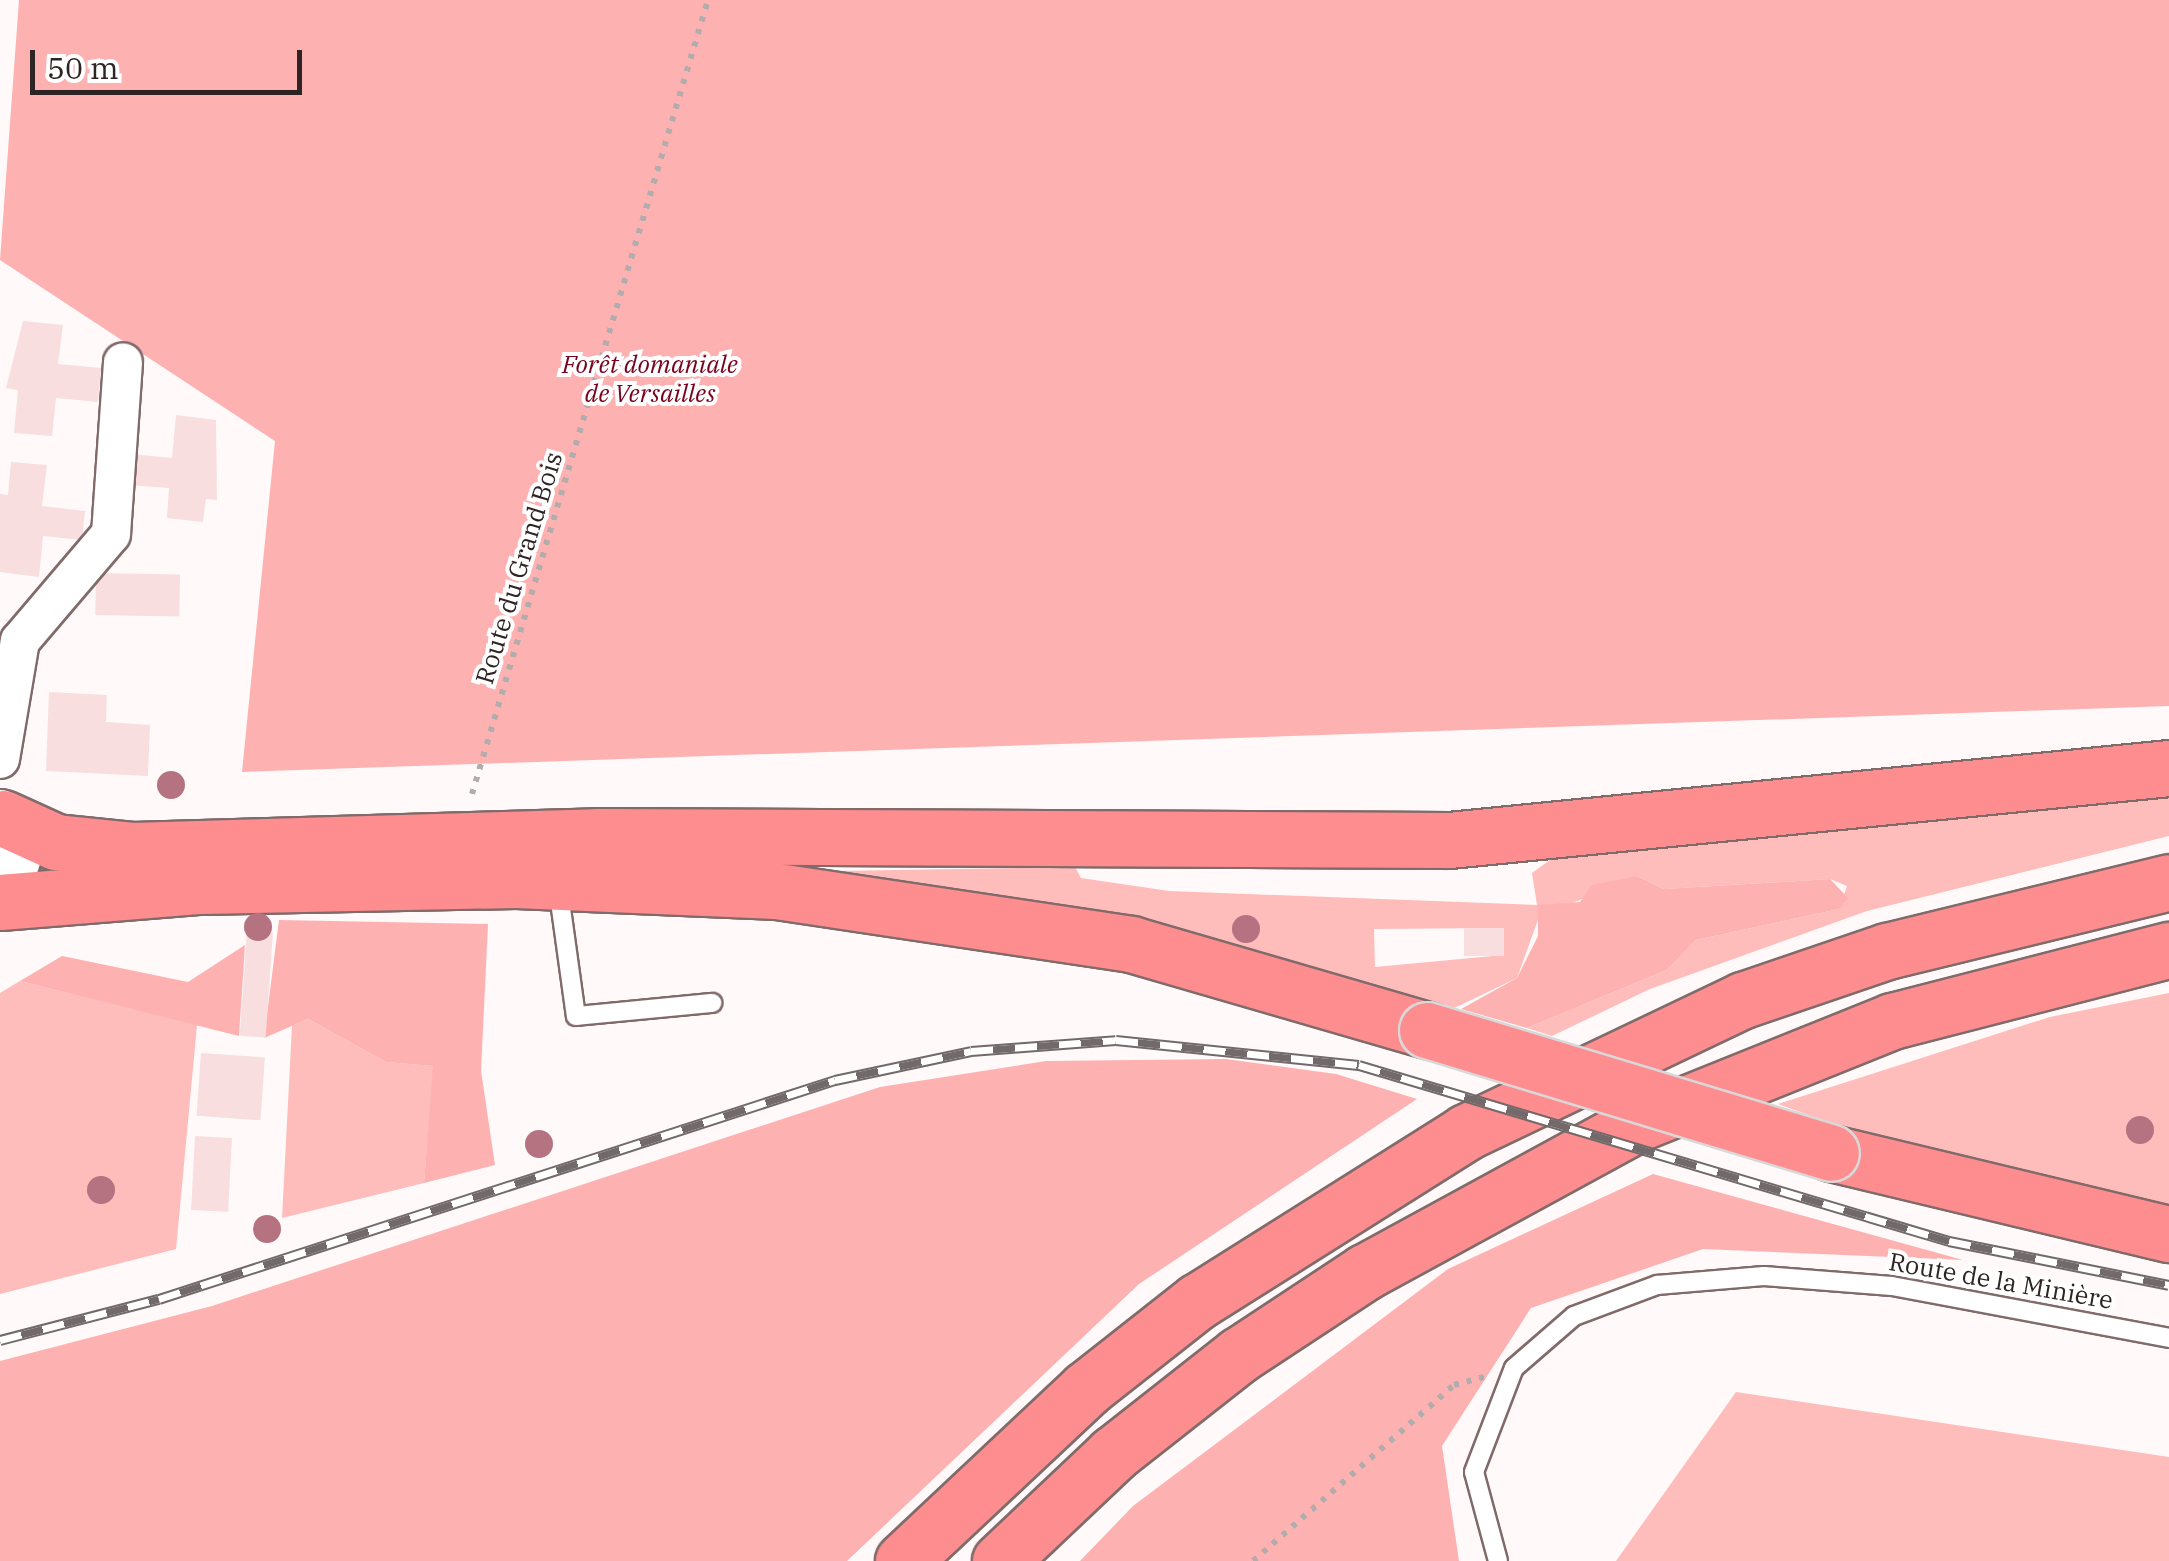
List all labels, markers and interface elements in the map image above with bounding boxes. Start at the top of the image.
scale bar [35,30,308,92]
text: 50 m [47,48,119,87]
park label: Forêt domaniale de Versailles [562,350,738,409]
street label: Route du Grand Bois [469,448,569,688]
street label: Route de la Minière [1887,1247,2115,1315]

